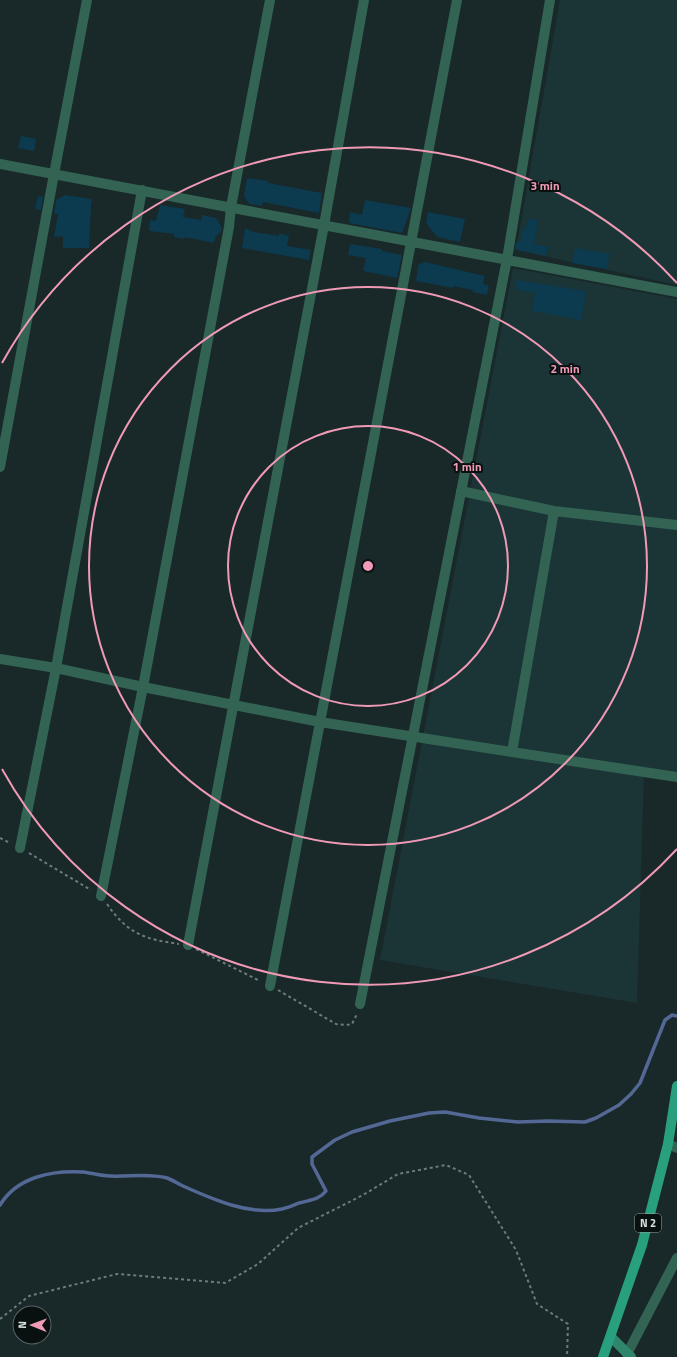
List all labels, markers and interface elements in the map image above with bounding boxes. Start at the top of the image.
text: 3 min [530,176,560,195]
text: 2 min [550,359,580,378]
text: 1 min [452,457,482,476]
centre of rings [361,559,375,573]
road number: N 2 [635,1214,661,1232]
north arrow [12,1305,52,1345]
text: N [14,1321,30,1329]

